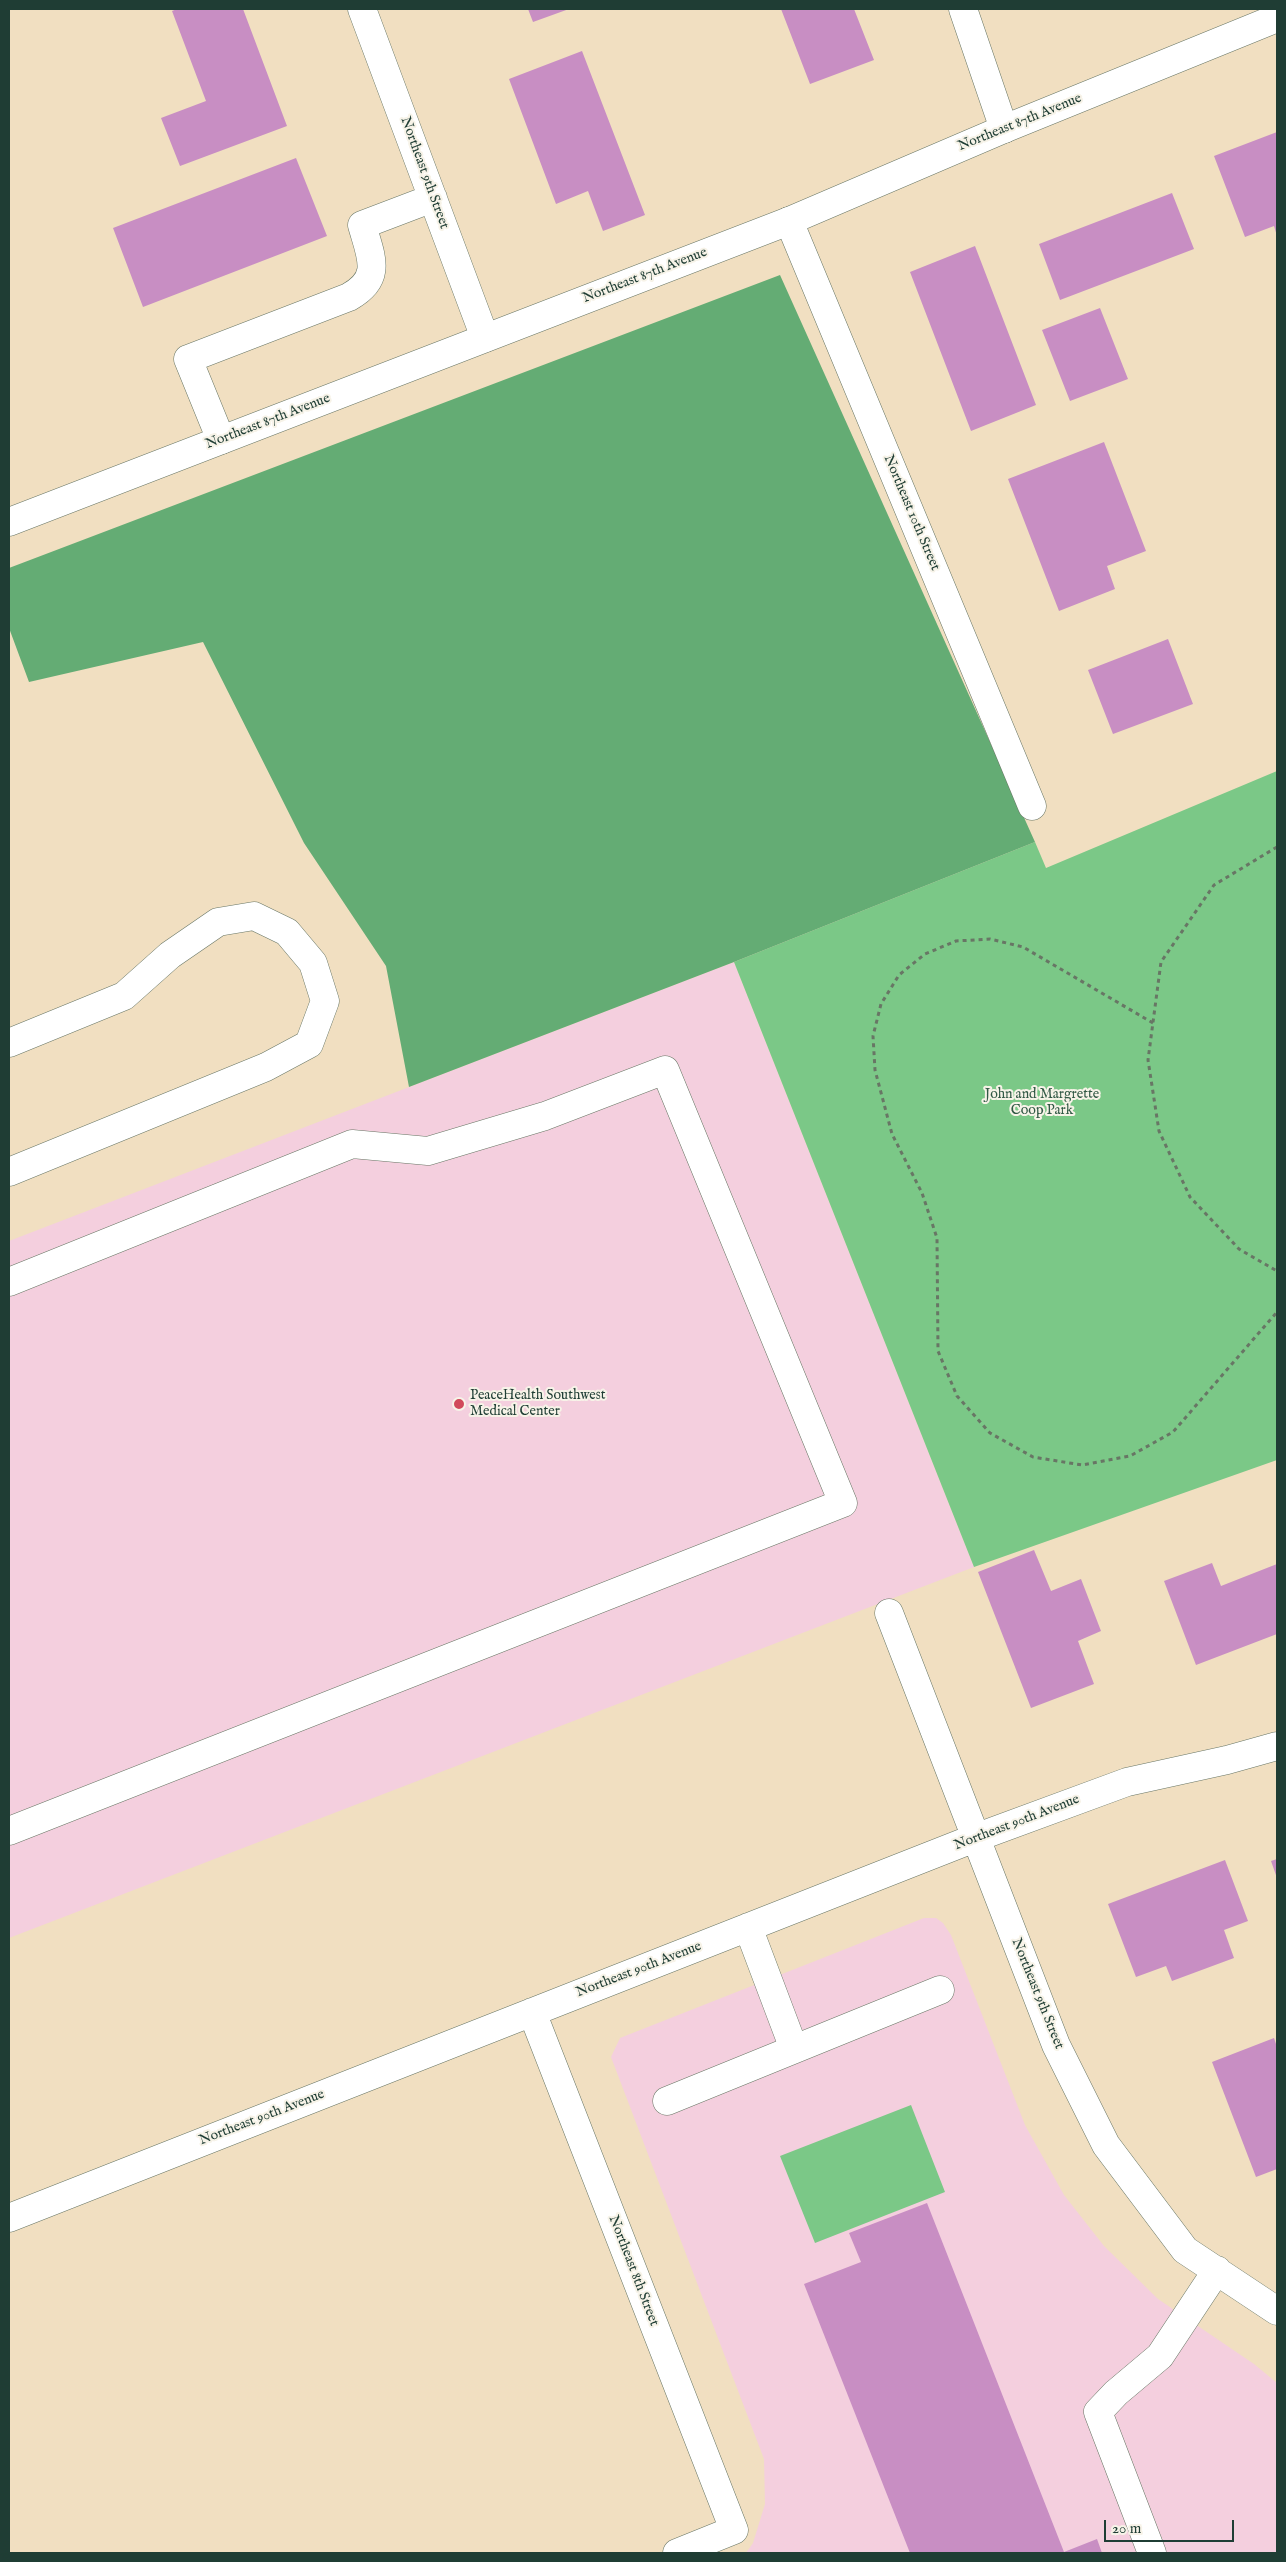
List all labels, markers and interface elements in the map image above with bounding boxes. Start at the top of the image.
street label: Northeast 87th Avenue [956,90,1084,156]
street label: Northeast 9th Street [396,115,452,231]
street label: Northeast 87th Avenue [580,245,710,307]
street label: Northeast 87th Avenue [203,391,333,453]
street label: Northeast 10th Street [879,453,943,573]
park label: John and Margrette Coop Park [985,1087,1099,1120]
place label: PeaceHealth Southwest Medical Center [470,1388,605,1420]
marker: PeaceHealth Southwest Medical Center [452,1397,466,1411]
street label: Northeast 90th Avenue [952,1791,1082,1855]
street label: Northeast 9th Street [1007,1936,1067,2052]
street label: Northeast 90th Avenue [574,1938,704,2002]
street label: Northeast 90th Avenue [197,2086,327,2150]
street label: Northeast 8th Street [604,2213,662,2329]
scale bar [1106,2510,1236,2542]
text: 20 m [1112,2519,1141,2538]

